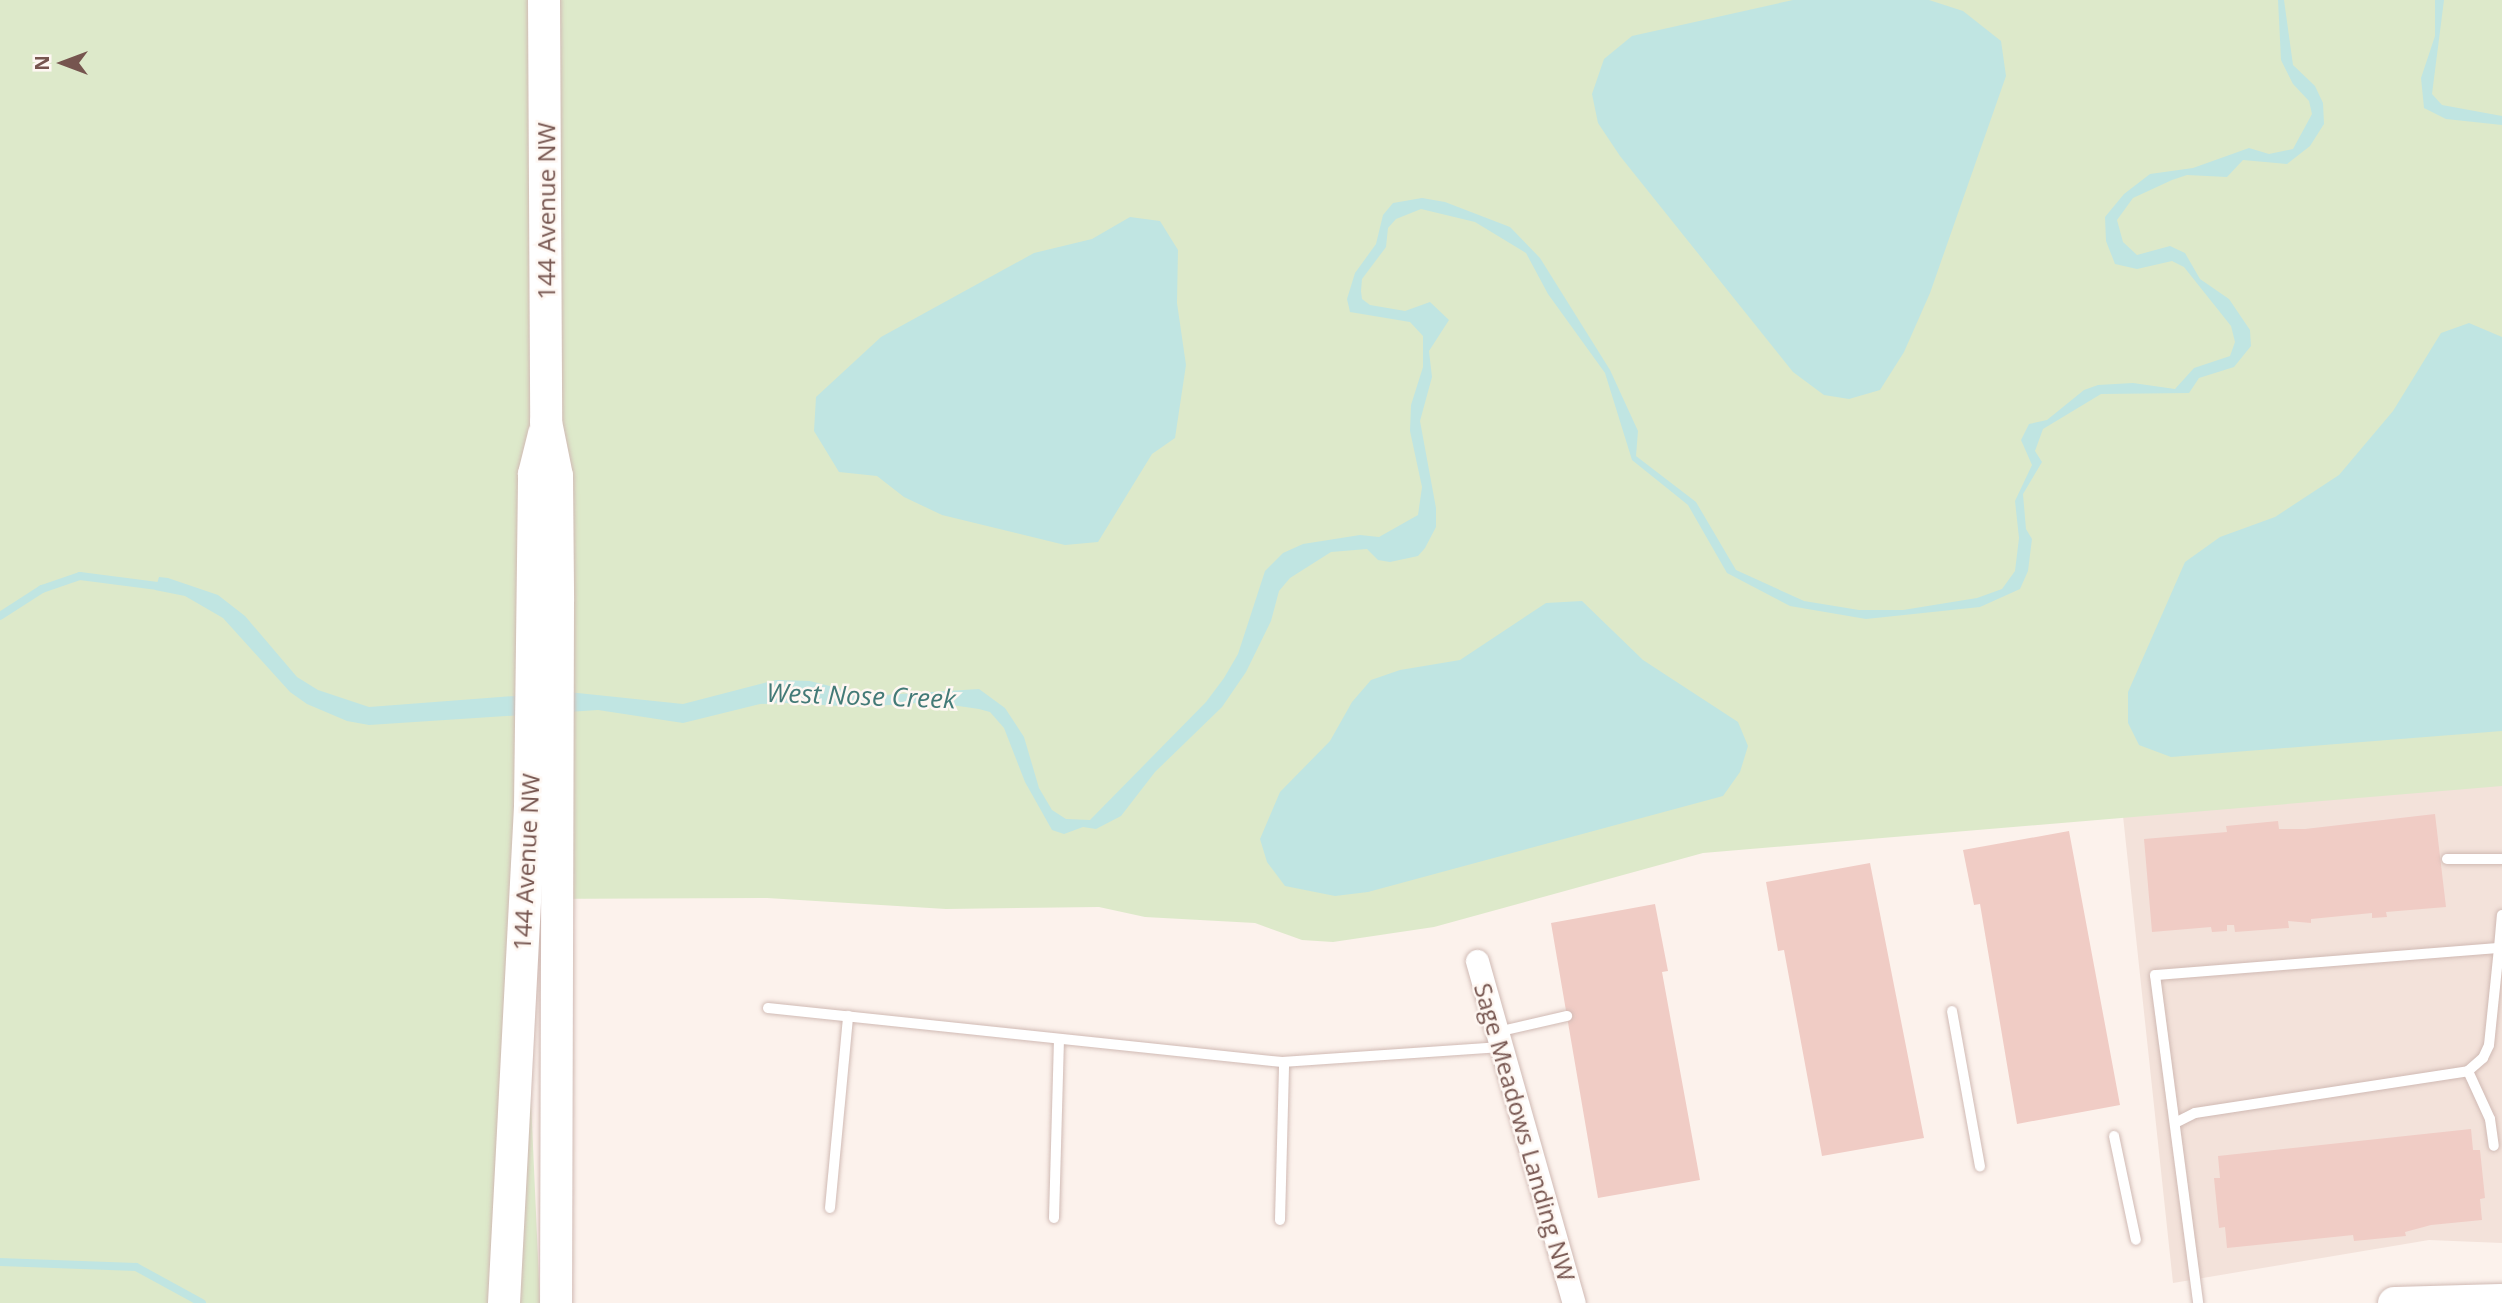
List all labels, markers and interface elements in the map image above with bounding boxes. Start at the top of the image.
north arrow [28,28,98,98]
text: N [29,55,55,71]
street label: 144 Avenue NW [532,122,560,300]
water label: West Nose Creek [766,677,956,715]
street label: 144 Avenue NW [507,773,545,951]
street label: Sage Meadows Landing NW [1469,980,1581,1284]

